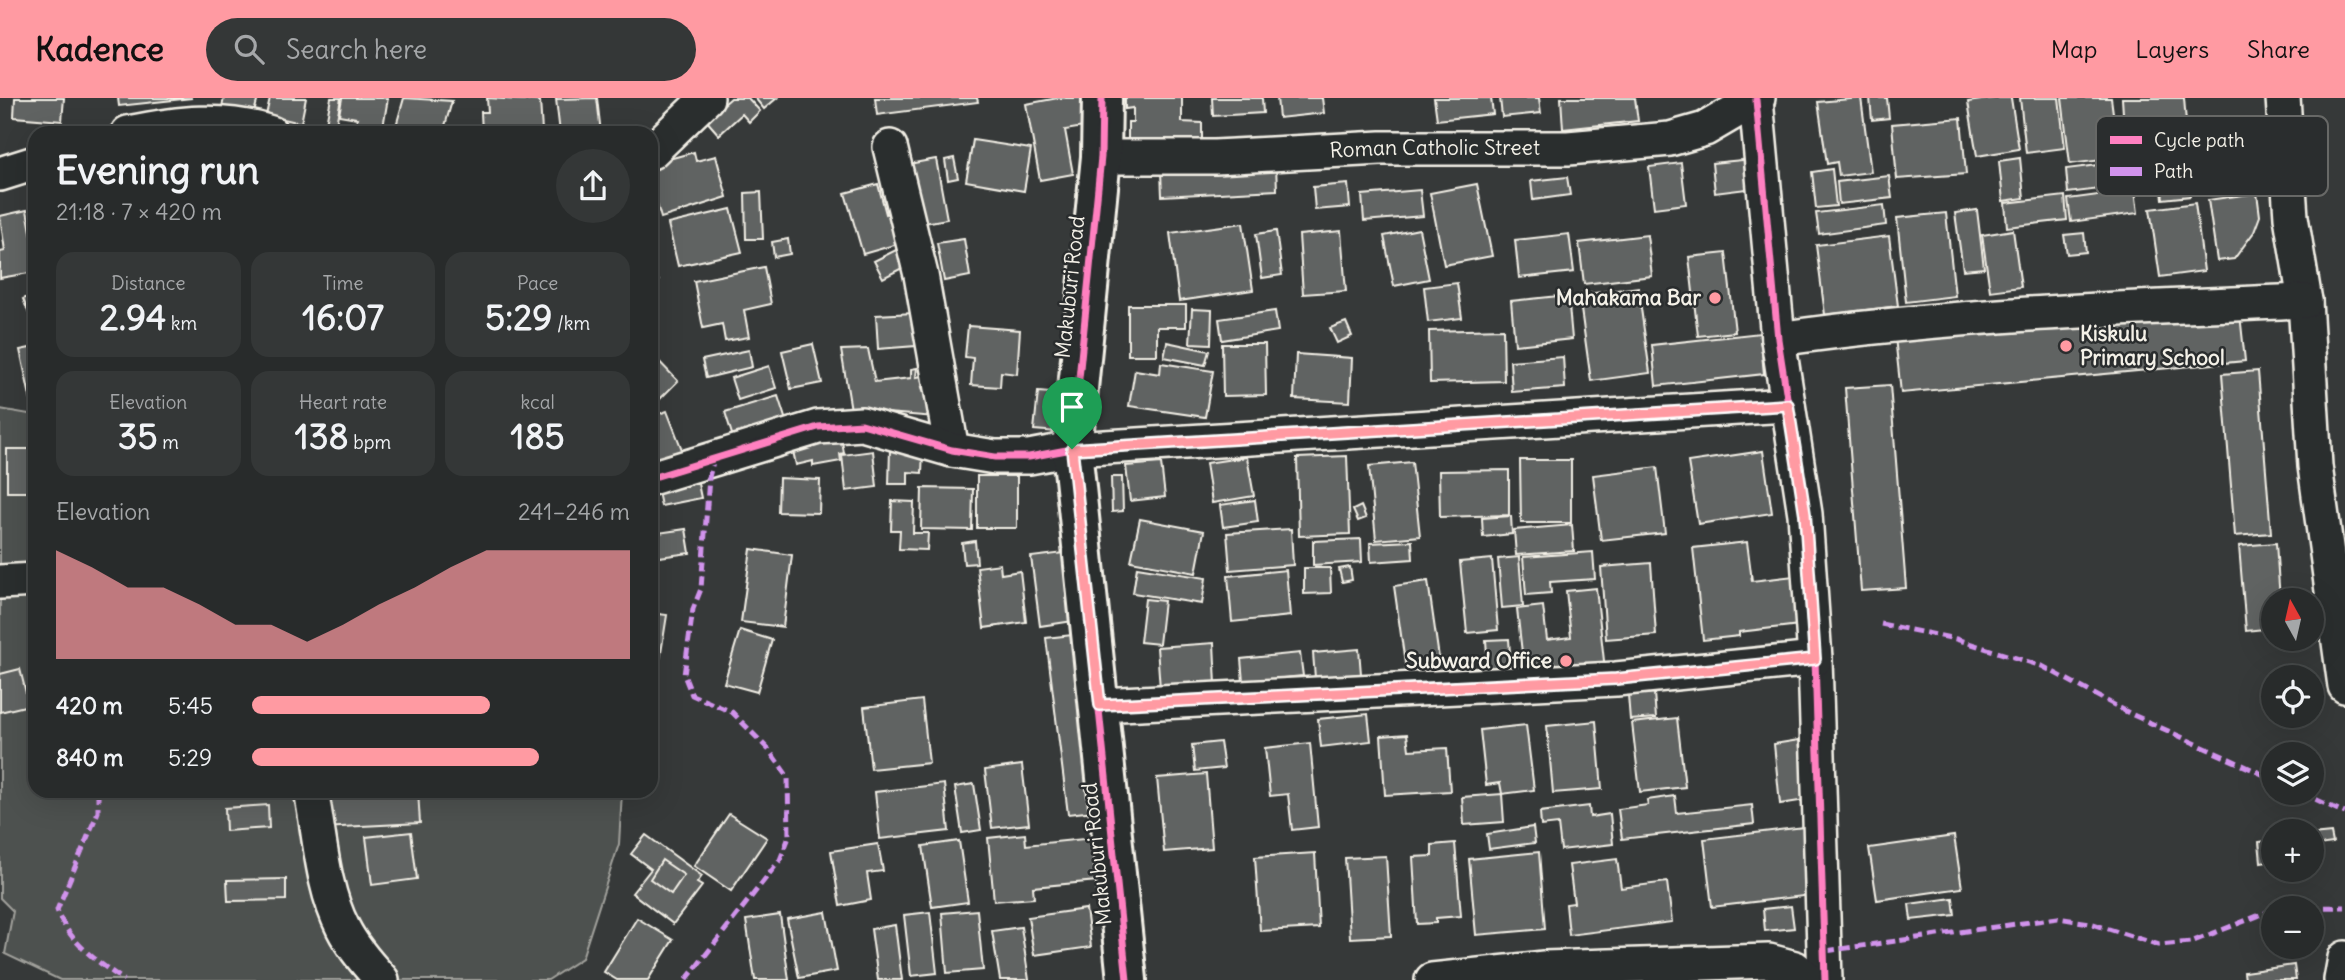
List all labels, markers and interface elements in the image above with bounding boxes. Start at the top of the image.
search box [206,18,696,81]
text: Kadence [35,28,164,70]
icon: search [230,30,268,68]
text: Search here [286,33,427,66]
text: Map [2051,34,2097,64]
text: Layers [2135,34,2209,64]
text: Share [2247,34,2310,64]
legend [2096,116,2328,196]
text: Cycle path [2154,128,2245,152]
street label: Roman Catholic Street [1329,134,1540,164]
text: Evening run [56,147,259,194]
button: share [556,149,630,223]
text: Path [2154,159,2193,183]
text: 21:18 · 7 × 420 m [56,197,222,226]
street label: Makuburi Road [1049,214,1090,360]
text: Distance [111,271,185,295]
text: Time [322,271,364,295]
text: Pace [517,271,558,295]
place label: Mahakama Bar [1556,284,1701,311]
marker: Mahakama Bar [1707,290,1723,306]
text: 2.94 [99,295,166,339]
text: 16:07 [302,295,384,339]
text: 5:29 [485,295,552,339]
text: km [166,311,197,335]
text: /km [552,311,590,335]
place label: Kiskulu Primary School [2080,320,2225,371]
marker: Kiskulu Primary School [2058,338,2074,354]
pin [1042,377,1102,449]
icon: arrive [1053,388,1091,426]
text: Elevation [109,390,187,414]
text: Heart rate [299,390,387,414]
text: kcal [521,390,555,414]
text: 35 [118,414,158,458]
text: 138 [295,414,349,458]
text: 185 [511,414,565,458]
text: m [158,430,179,454]
text: bpm [349,430,391,454]
text: Elevation [56,497,150,526]
text: 241–246 m [518,497,630,526]
north arrow [2261,588,2324,651]
map controls [2261,588,2324,959]
place label: Subward Office [1406,647,1552,674]
marker: Subward Office [1558,653,1574,669]
button: locate [2261,665,2324,728]
text: 420 m [56,691,123,720]
text: 5:45 [168,691,213,720]
button: layers [2261,742,2324,805]
text: 840 m [56,743,123,772]
text: 5:29 [168,743,212,772]
street label: Makuburi Road [1076,781,1117,927]
button: + [2261,819,2324,882]
button: − [2261,896,2324,959]

